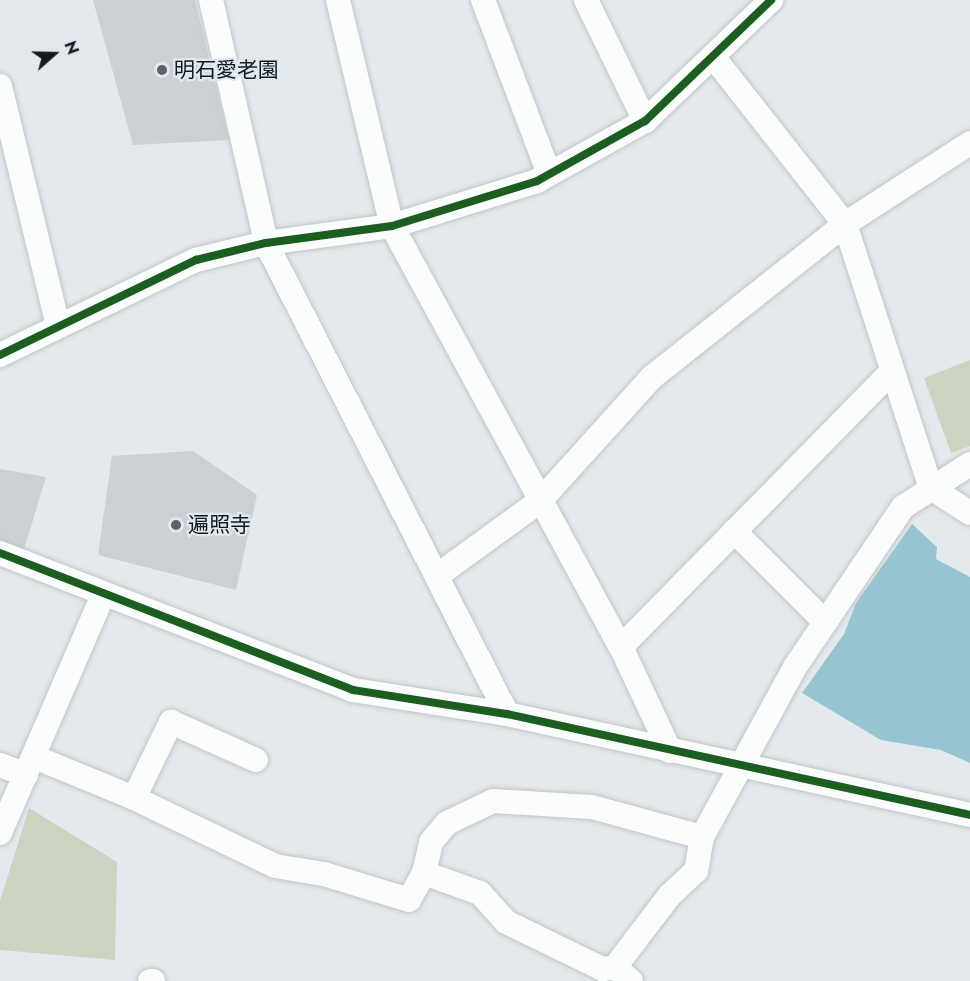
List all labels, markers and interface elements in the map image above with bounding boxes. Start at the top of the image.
north arrow [24,24,84,84]
text: N [58,38,84,58]
place label: 明石愛老園 [174,57,279,83]
marker: 明石愛老園 [155,63,169,77]
place label: 遍照寺 [188,512,251,538]
marker: 遍照寺 [169,518,183,532]

